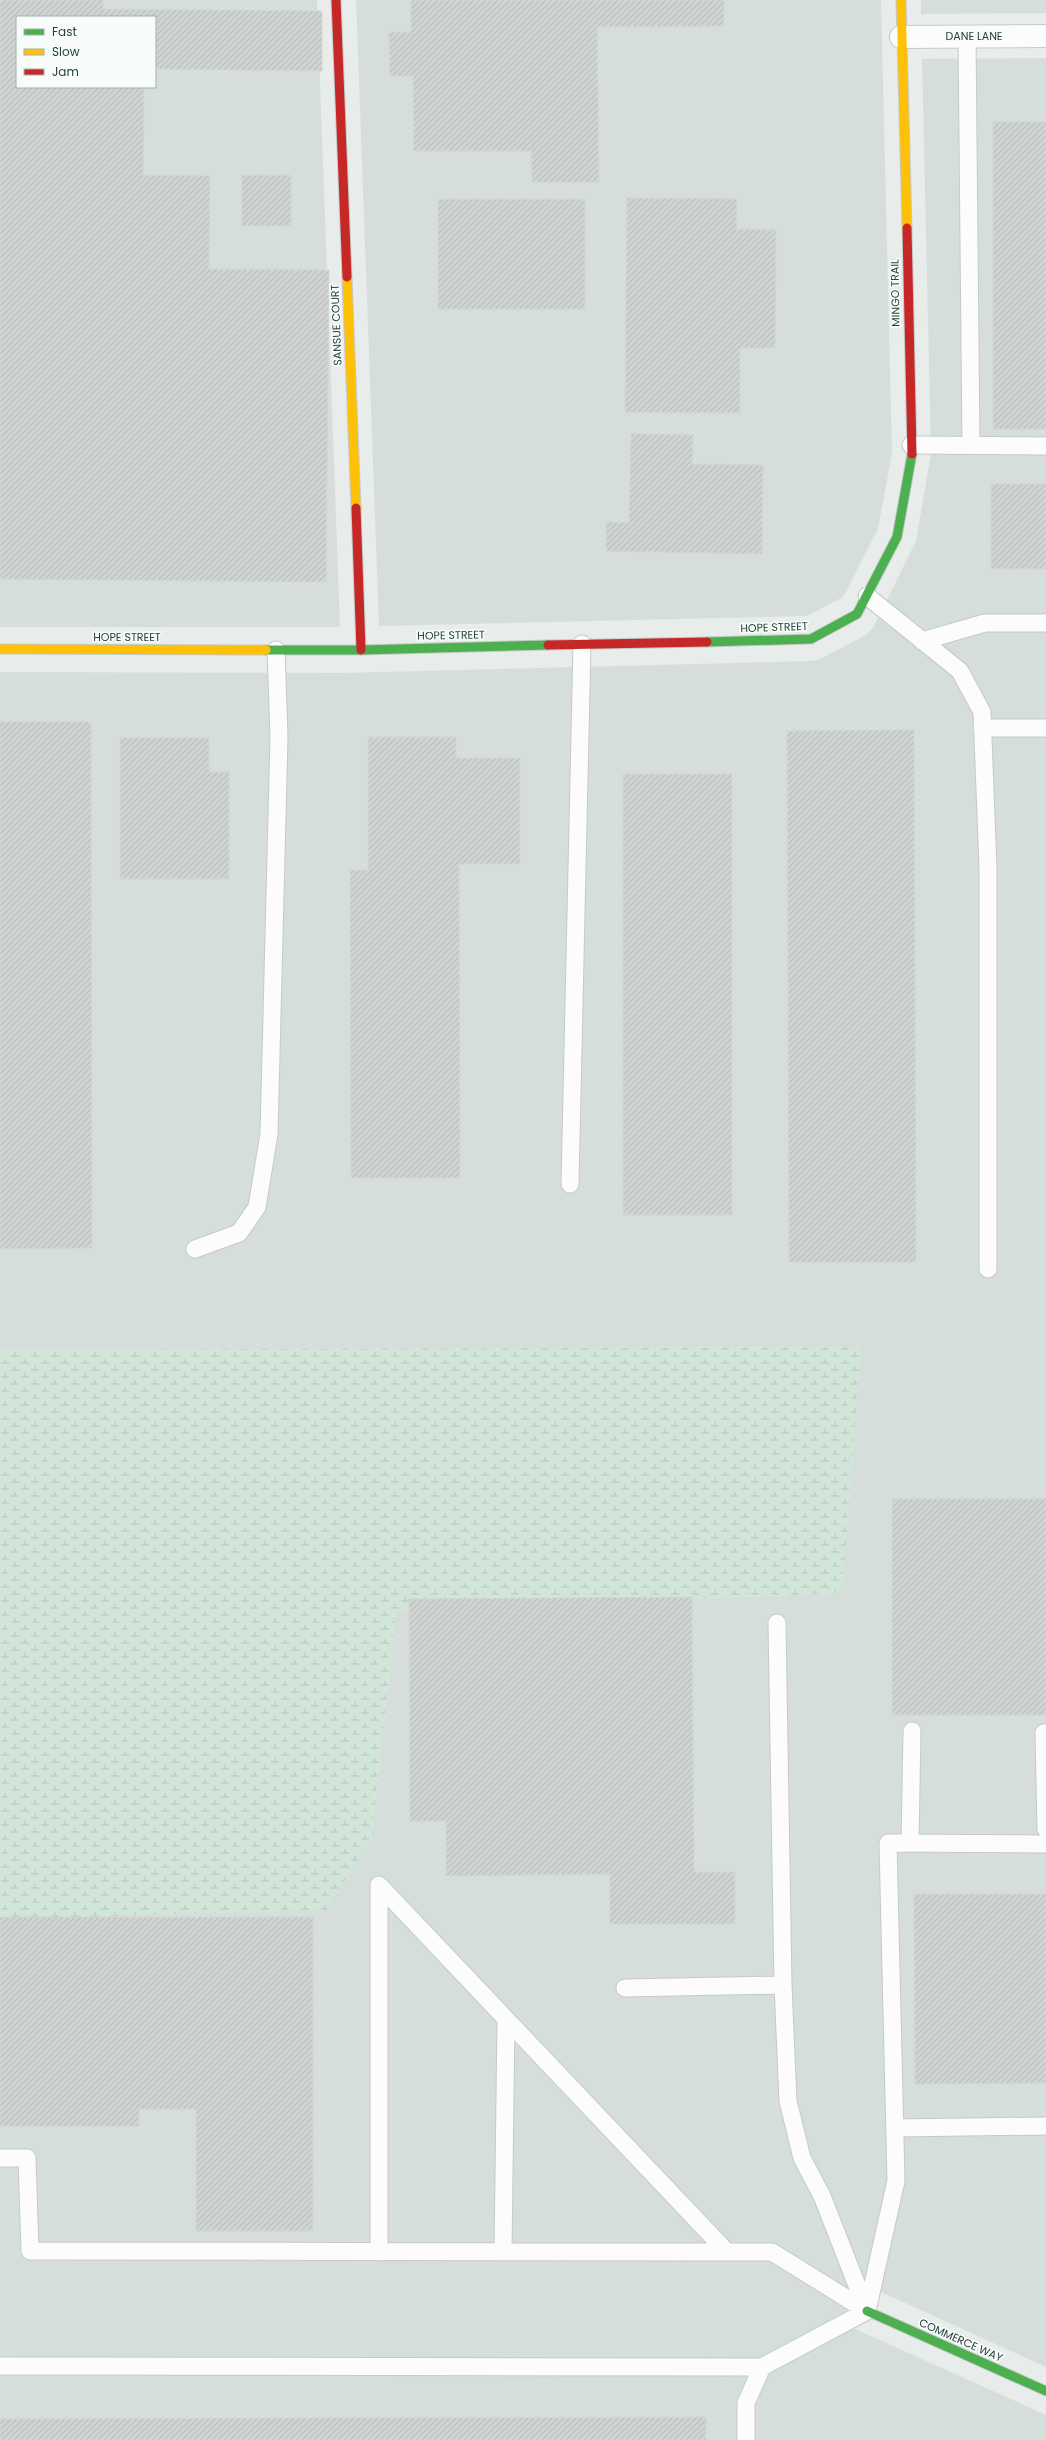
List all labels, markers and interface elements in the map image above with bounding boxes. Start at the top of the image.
legend [16,16,156,88]
text: Fast [52,23,77,40]
street label: DANE LANE [945,28,1003,44]
text: Slow [52,43,80,60]
text: Jam [52,63,79,80]
street label: MINGO TRAIL [886,259,904,327]
street label: SANSUE COURT [327,284,345,366]
street label: HOPE STREET [740,618,808,636]
street label: HOPE STREET [417,626,485,644]
street label: HOPE STREET [93,629,161,645]
street label: COMMERCE WAY [917,2314,1006,2366]

